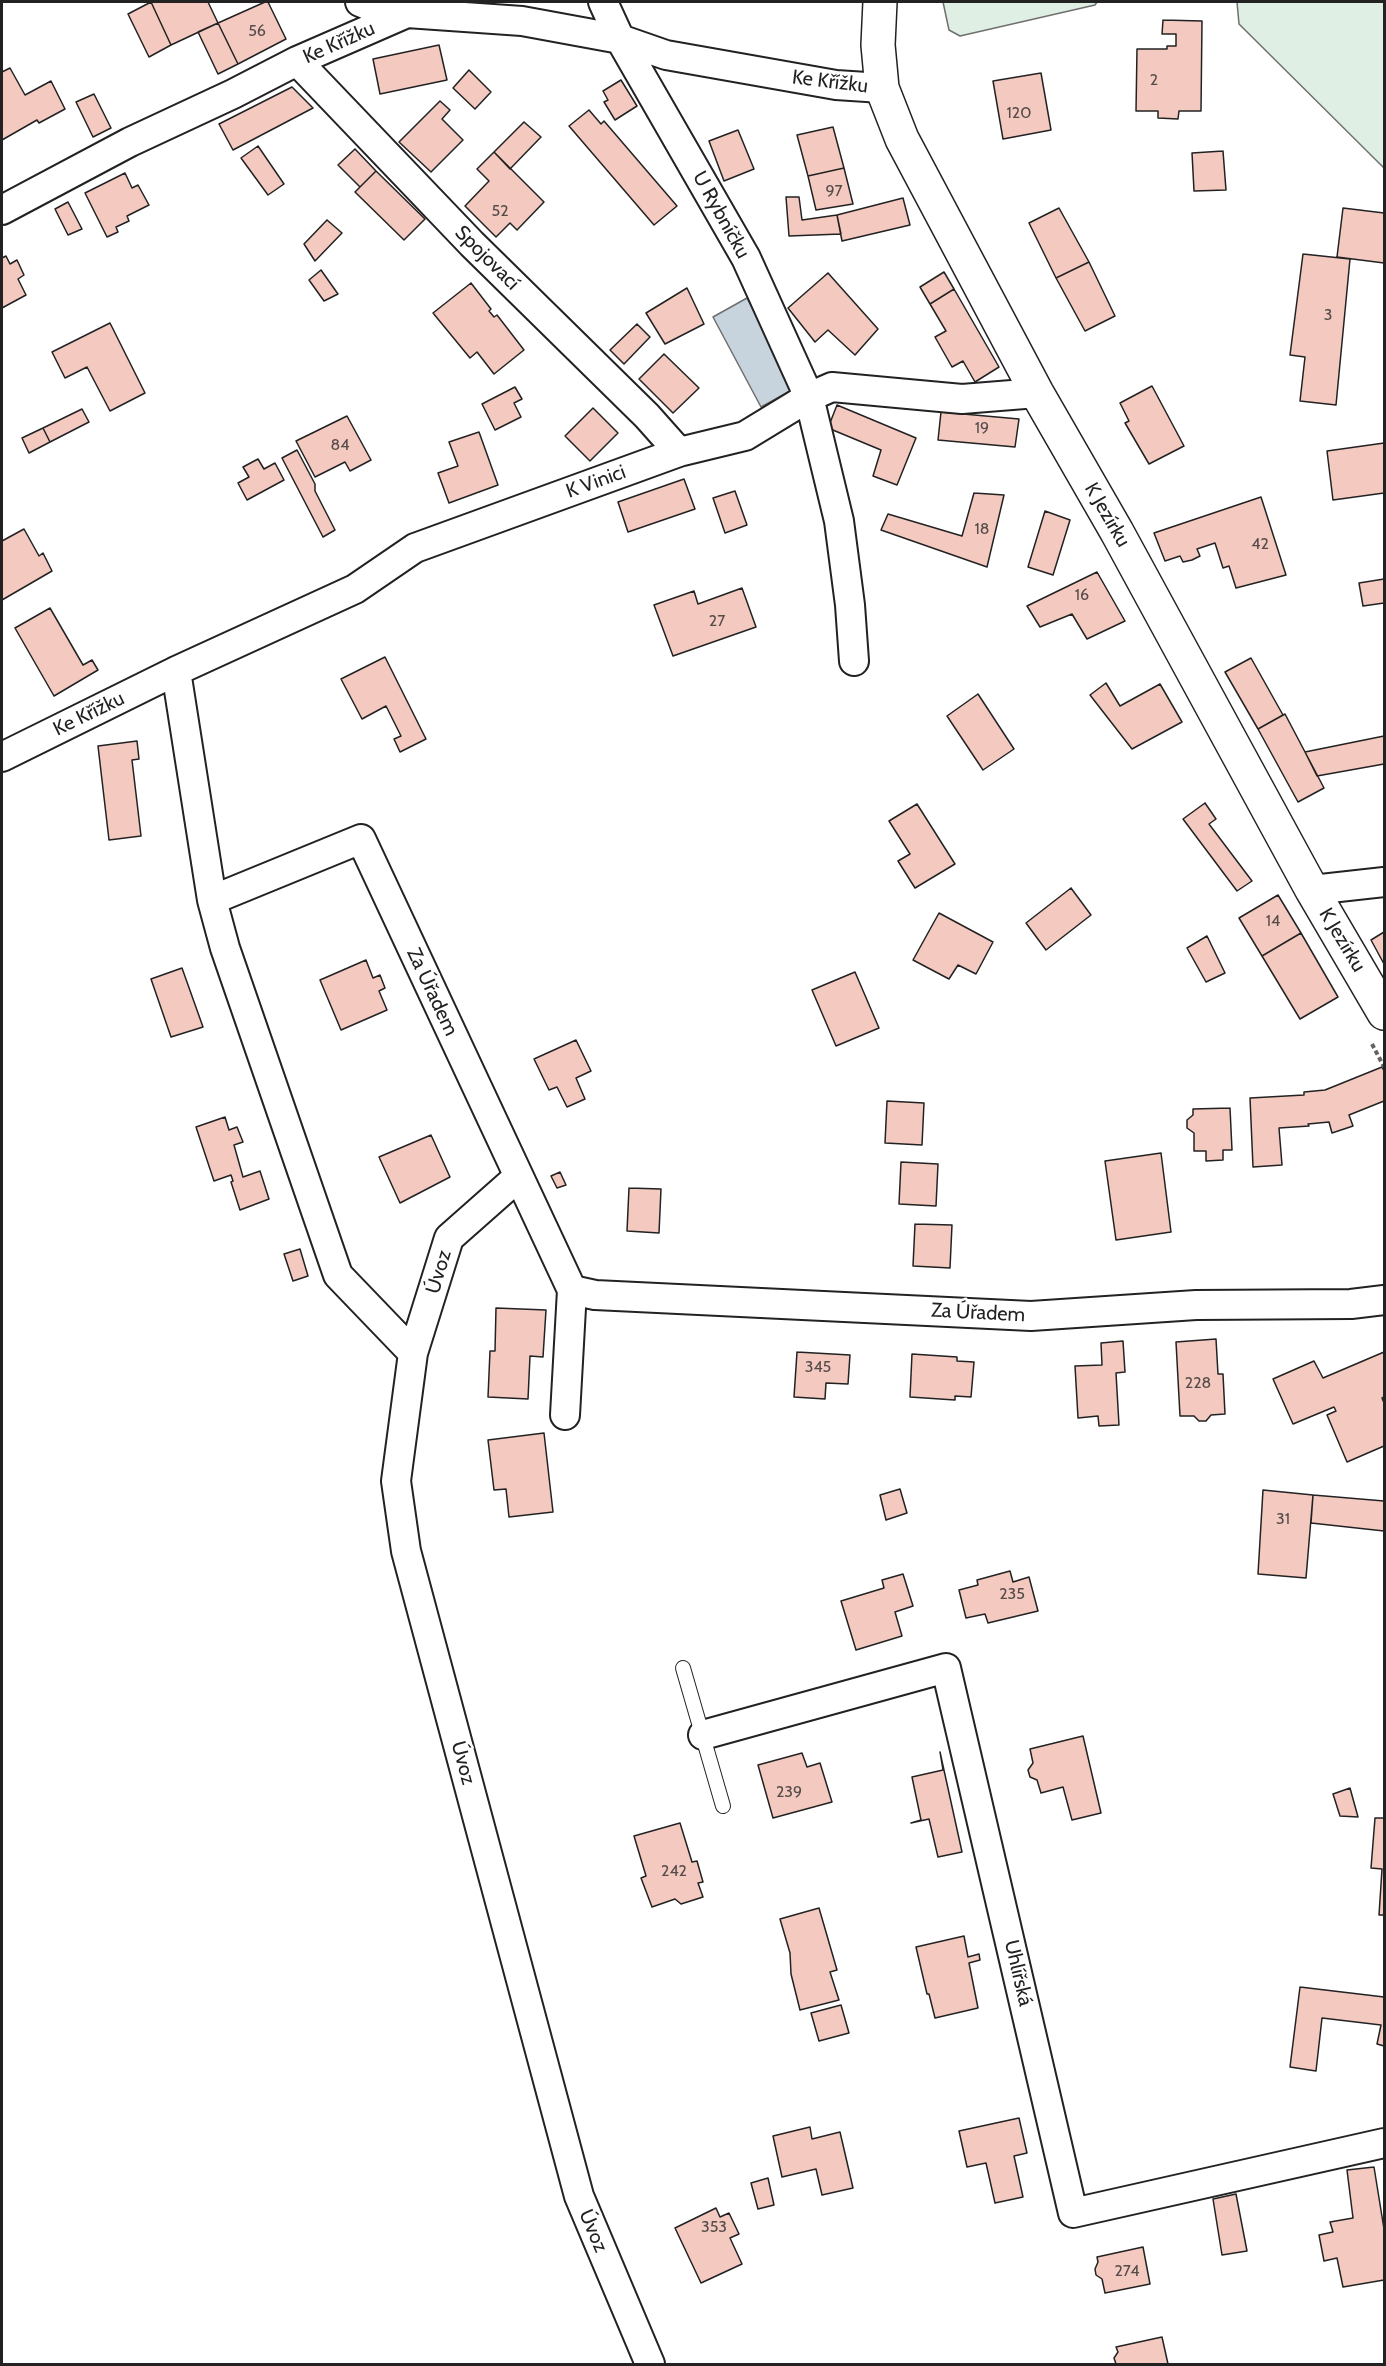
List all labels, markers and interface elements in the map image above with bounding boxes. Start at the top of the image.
street label: Ke Křížku [299,17,379,69]
house number: 56 [248,21,266,41]
street label: Ke Křížku [791,65,869,99]
house number: 2 [1150,70,1158,90]
house number: 120 [1007,103,1031,123]
street label: U Rybníčku [687,167,755,263]
house number: 97 [825,181,843,201]
house number: 52 [491,201,509,221]
street label: Spojovací [450,221,524,295]
house number: 3 [1324,305,1332,325]
house number: 19 [975,418,989,438]
house number: 84 [331,435,349,455]
street label: K Vinici [563,460,629,504]
street label: K Jezírku [1079,479,1135,551]
house number: 18 [975,519,989,539]
house number: 42 [1251,534,1269,554]
house number: 16 [1075,585,1089,605]
house number: 27 [709,611,725,631]
street label: Ke Křížku [50,687,128,741]
street label: K Jezírku [1314,904,1370,976]
house number: 14 [1266,911,1280,931]
street label: Za Úřadem [401,944,463,1040]
street label: Úvoz [421,1247,457,1297]
street label: Za Úřadem [930,1299,1026,1327]
house number: 345 [805,1357,831,1377]
house number: 228 [1185,1373,1211,1393]
house number: 31 [1276,1509,1290,1529]
house number: 235 [999,1584,1025,1604]
street label: Úvoz [446,1739,480,1787]
house number: 239 [776,1782,802,1802]
house number: 242 [661,1861,687,1881]
street label: Uhlířská [999,1938,1037,2008]
street label: Úvoz [573,2206,613,2256]
house number: 353 [701,2217,727,2237]
house number: 274 [1114,2261,1140,2281]

